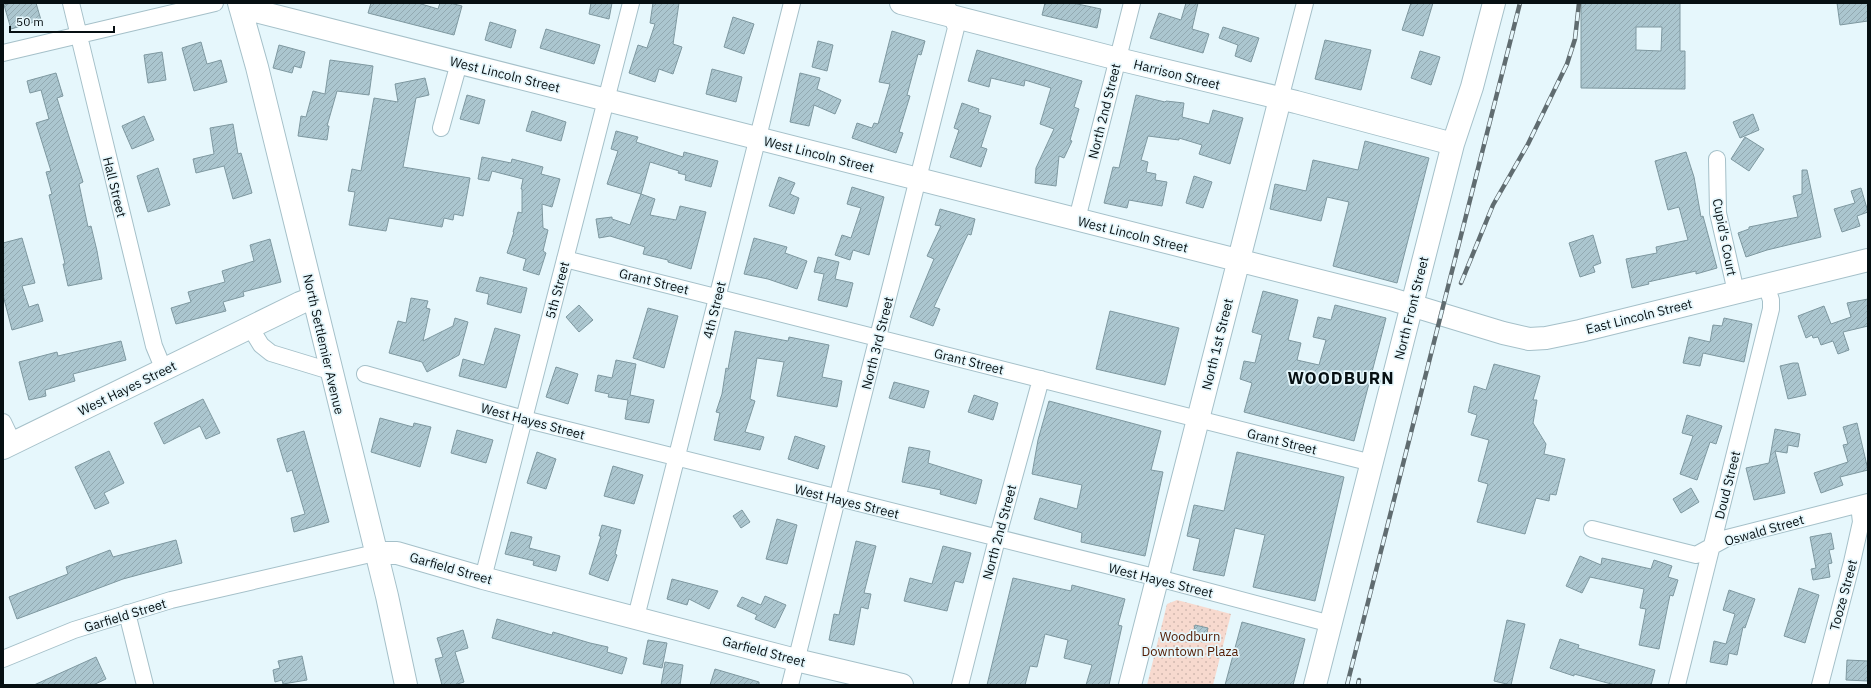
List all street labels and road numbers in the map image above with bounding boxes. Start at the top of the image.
street label: West Lincoln Street [448,53,562,96]
street label: Harrison Street [1132,56,1222,93]
street label: North 2nd Street [1084,62,1125,161]
street label: West Lincoln Street [762,133,876,176]
street label: Hall Street [99,155,130,219]
street label: Cupid's Court [1709,197,1740,277]
street label: West Lincoln Street [1076,213,1190,256]
street label: North Front Street [1390,255,1433,362]
street label: 5th Street [542,260,573,321]
street label: Grant Street [617,265,691,298]
street label: North Settlemier Avenue [299,272,348,416]
street label: 4th Street [699,280,730,341]
street label: North 3rd Street [858,295,897,391]
street label: East Lincoln Street [1584,295,1694,338]
street label: North 1st Street [1198,297,1237,392]
street label: Grant Street [932,345,1006,378]
street label: West Hayes Street [75,357,179,420]
street label: West Hayes Street [479,399,587,444]
street label: Grant Street [1245,425,1319,458]
street label: Doud Street [1711,449,1744,521]
street label: West Hayes Street [793,480,901,523]
street label: North 2nd Street [979,483,1020,582]
street label: Oswald Street [1722,511,1806,550]
street label: Garfield Street [408,549,494,588]
street label: Tooze Street [1826,558,1861,633]
street label: West Hayes Street [1107,559,1215,602]
street label: Garfield Street [82,595,168,636]
street label: Garfield Street [721,632,807,671]

